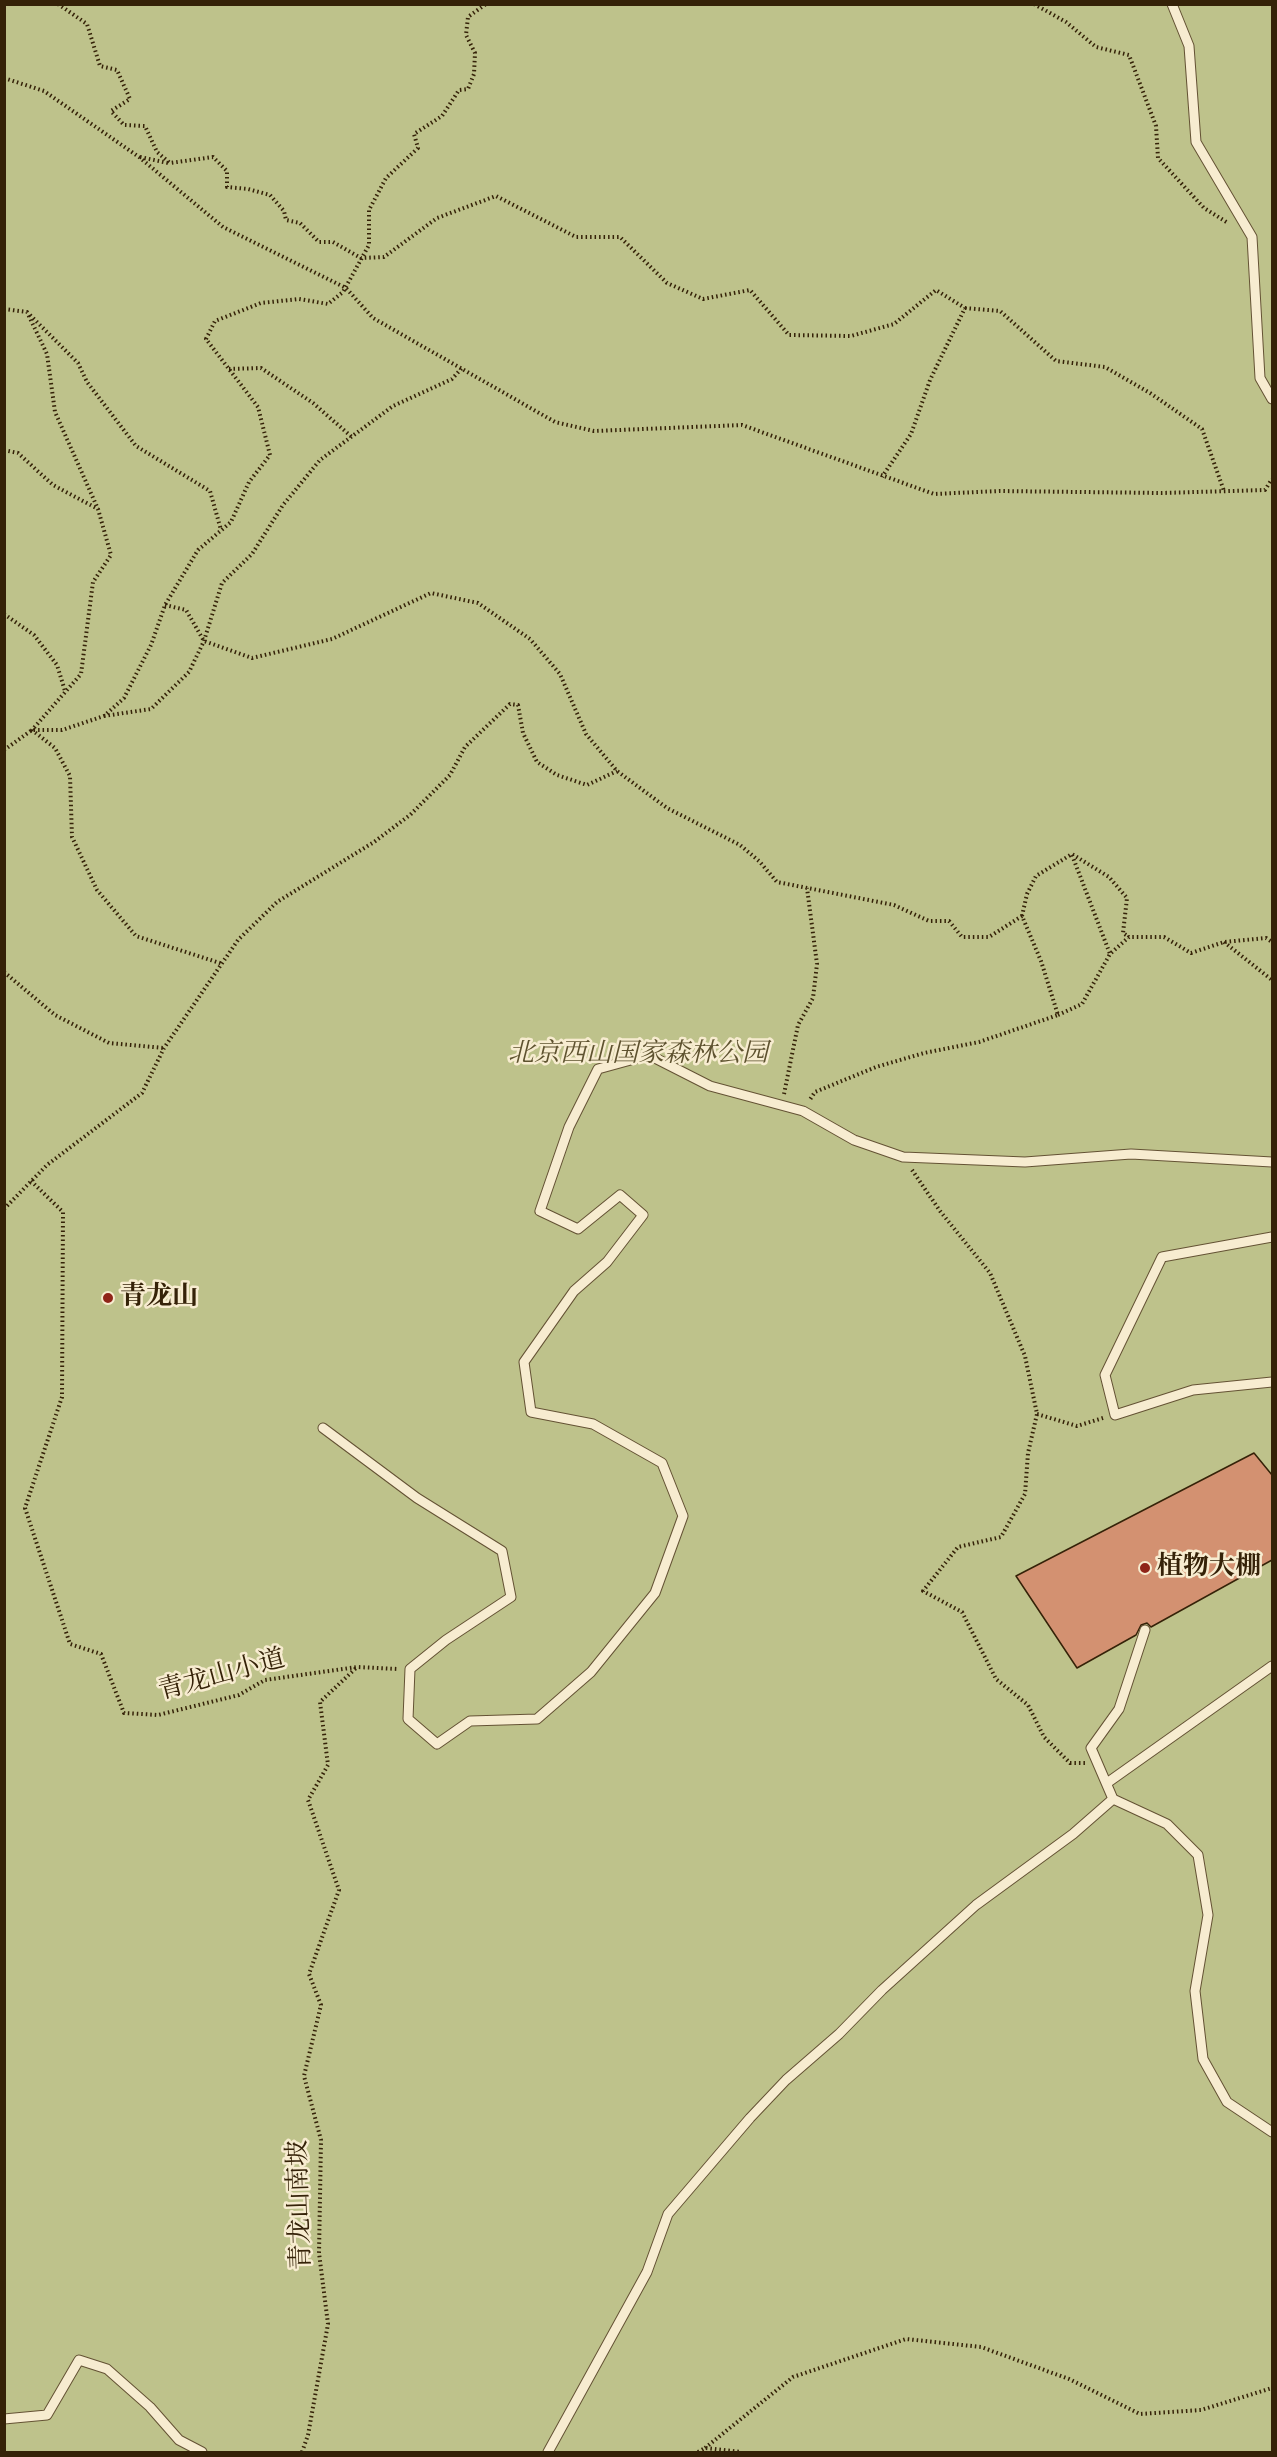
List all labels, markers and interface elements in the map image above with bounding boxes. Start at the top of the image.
park label: 北京西山国家森林公园 [508,1039,768,1071]
place label: 青龙山 [120,1282,198,1314]
marker: 青龙山 [101,1291,115,1305]
place label: 植物大棚 [1157,1552,1261,1584]
marker: 植物大棚 [1138,1561,1152,1575]
street label: 青龙山小道 [155,1644,289,1708]
street label: 青龙山南坡 [283,2139,319,2271]

